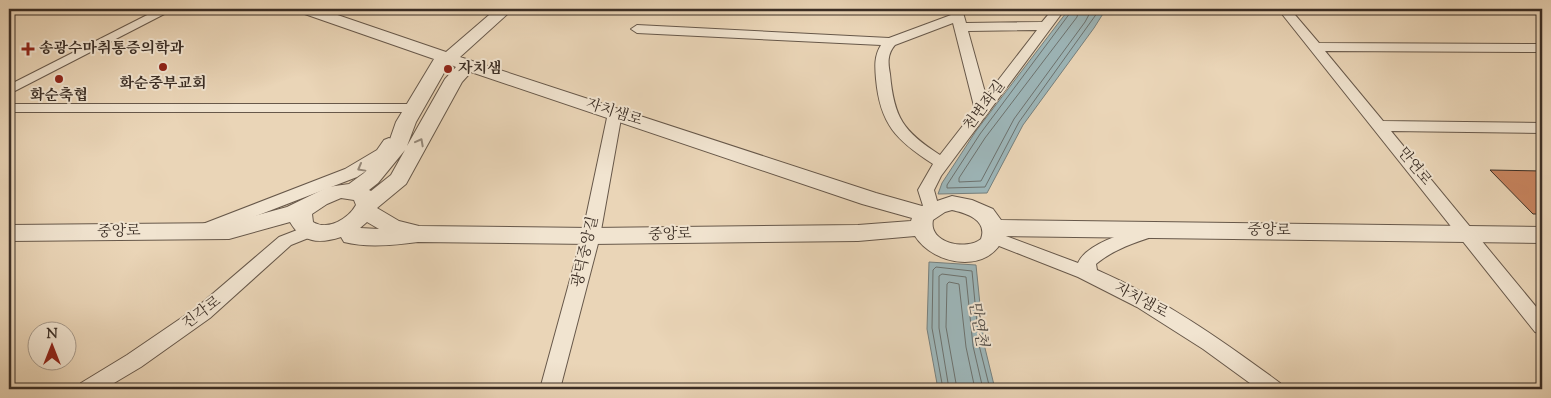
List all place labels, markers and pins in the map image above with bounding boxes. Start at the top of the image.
place label: 송광수마취통증의학과 [39,39,184,60]
marker: 송광수마취통증의학과 [21,42,35,56]
place label: 자치샘 [458,59,501,80]
marker: 화순중부교회 [157,61,169,73]
marker: 자치샘 [442,63,454,75]
marker: 화순축협 [53,73,65,85]
place label: 화순중부교회 [120,74,206,95]
place label: 화순축협 [30,86,88,107]

